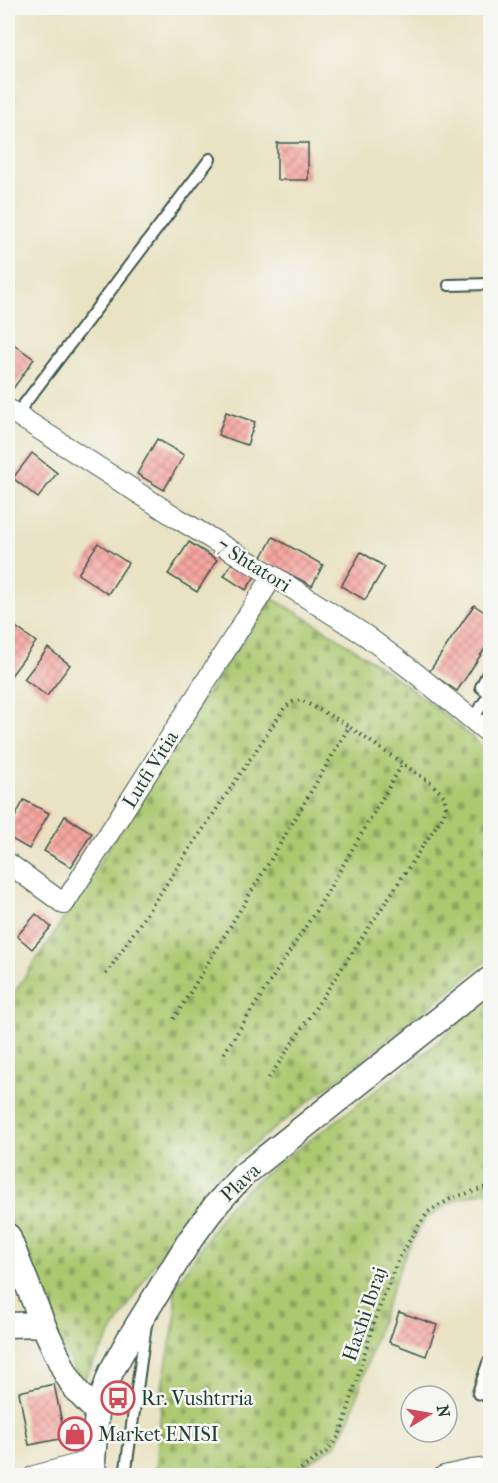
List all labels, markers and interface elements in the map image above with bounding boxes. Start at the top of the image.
street label: 7 Shtatori [212,534,295,597]
street label: Lutfi Vitia [118,726,184,812]
street label: Plava [216,1158,265,1206]
street label: Haxhi Ibraj [338,1264,391,1364]
bus stop icon: Rr. Vushtrria [100,1380,136,1416]
north arrow [399,1384,459,1444]
place label: Rr. Vushtrria [141,1387,254,1410]
text: N [433,1403,454,1420]
shop icon: Market ENISI [57,1416,93,1452]
place label: Market ENISI [98,1423,219,1446]

